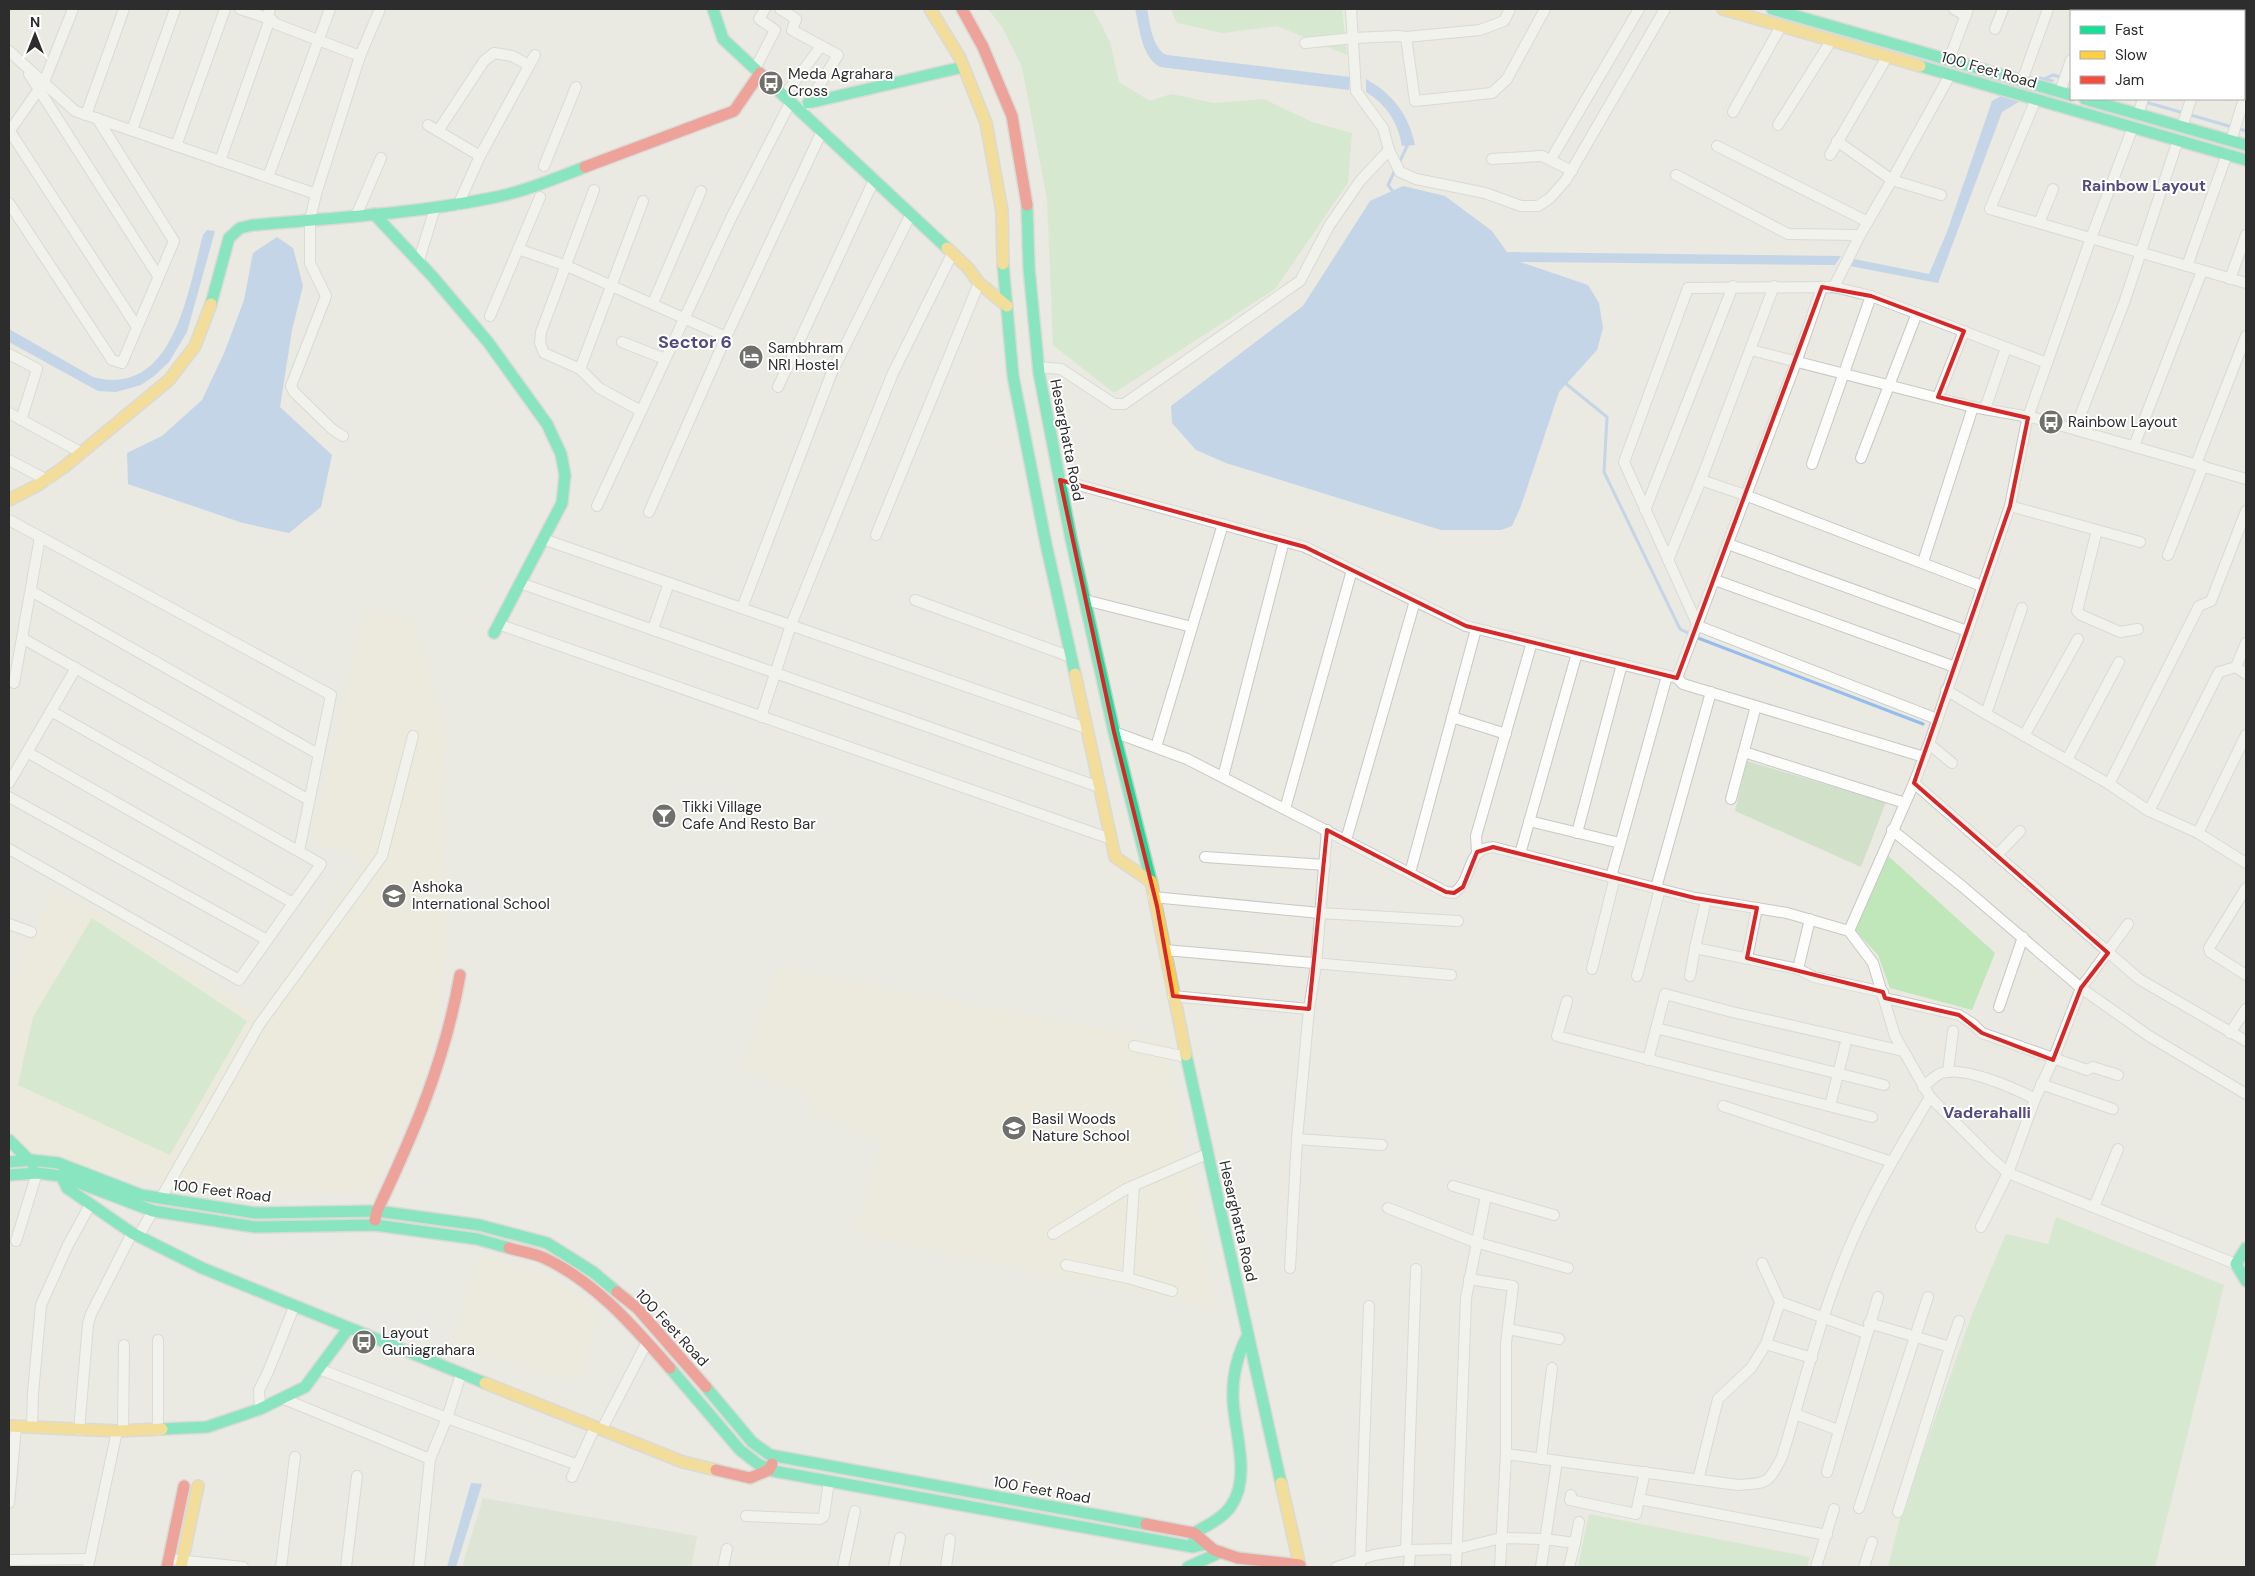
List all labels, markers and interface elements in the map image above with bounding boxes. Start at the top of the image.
north arrow [10,10,60,60]
legend [2070,10,2245,100]
text: N [30,13,40,31]
text: Fast [2115,20,2144,40]
text: Slow [2115,45,2148,65]
street label: 100 Feet Road [1939,47,2039,93]
place label: Meda Agrahara Cross [788,64,893,101]
bus stop icon: Meda Agrahara Cross [758,70,784,96]
text: Jam [2115,70,2144,90]
district label: Rainbow Layout [2082,175,2206,196]
district label: Sector 6 [658,330,732,354]
place label: Sambhram NRI Hostel [768,338,843,375]
hotel icon: Sambhram NRI Hostel [738,344,764,370]
street label: Hesarghatta Road [1045,377,1089,503]
bus stop icon: Rainbow Layout [2038,409,2064,435]
place label: Rainbow Layout [2068,412,2177,432]
place label: Tikki Village Cafe And Resto Bar [682,797,816,834]
bar icon: Tikki Village Cafe And Resto Bar [651,803,677,829]
place label: Ashoka International School [412,877,550,914]
school or university icon: Ashoka International School [381,883,407,909]
district label: Vaderahalli [1943,1102,2031,1123]
place label: Basil Woods Nature School [1032,1109,1130,1146]
school or university icon: Basil Woods Nature School [1001,1115,1027,1141]
street label: Hesarghatta Road [1214,1159,1262,1283]
street label: 100 Feet Road [172,1175,272,1207]
street label: 100 Feet Road [631,1285,713,1371]
place label: Layout Guniagrahara [382,1323,475,1360]
bus stop icon: Layout Guniagrahara [351,1329,377,1355]
street label: 100 Feet Road [992,1472,1092,1508]

